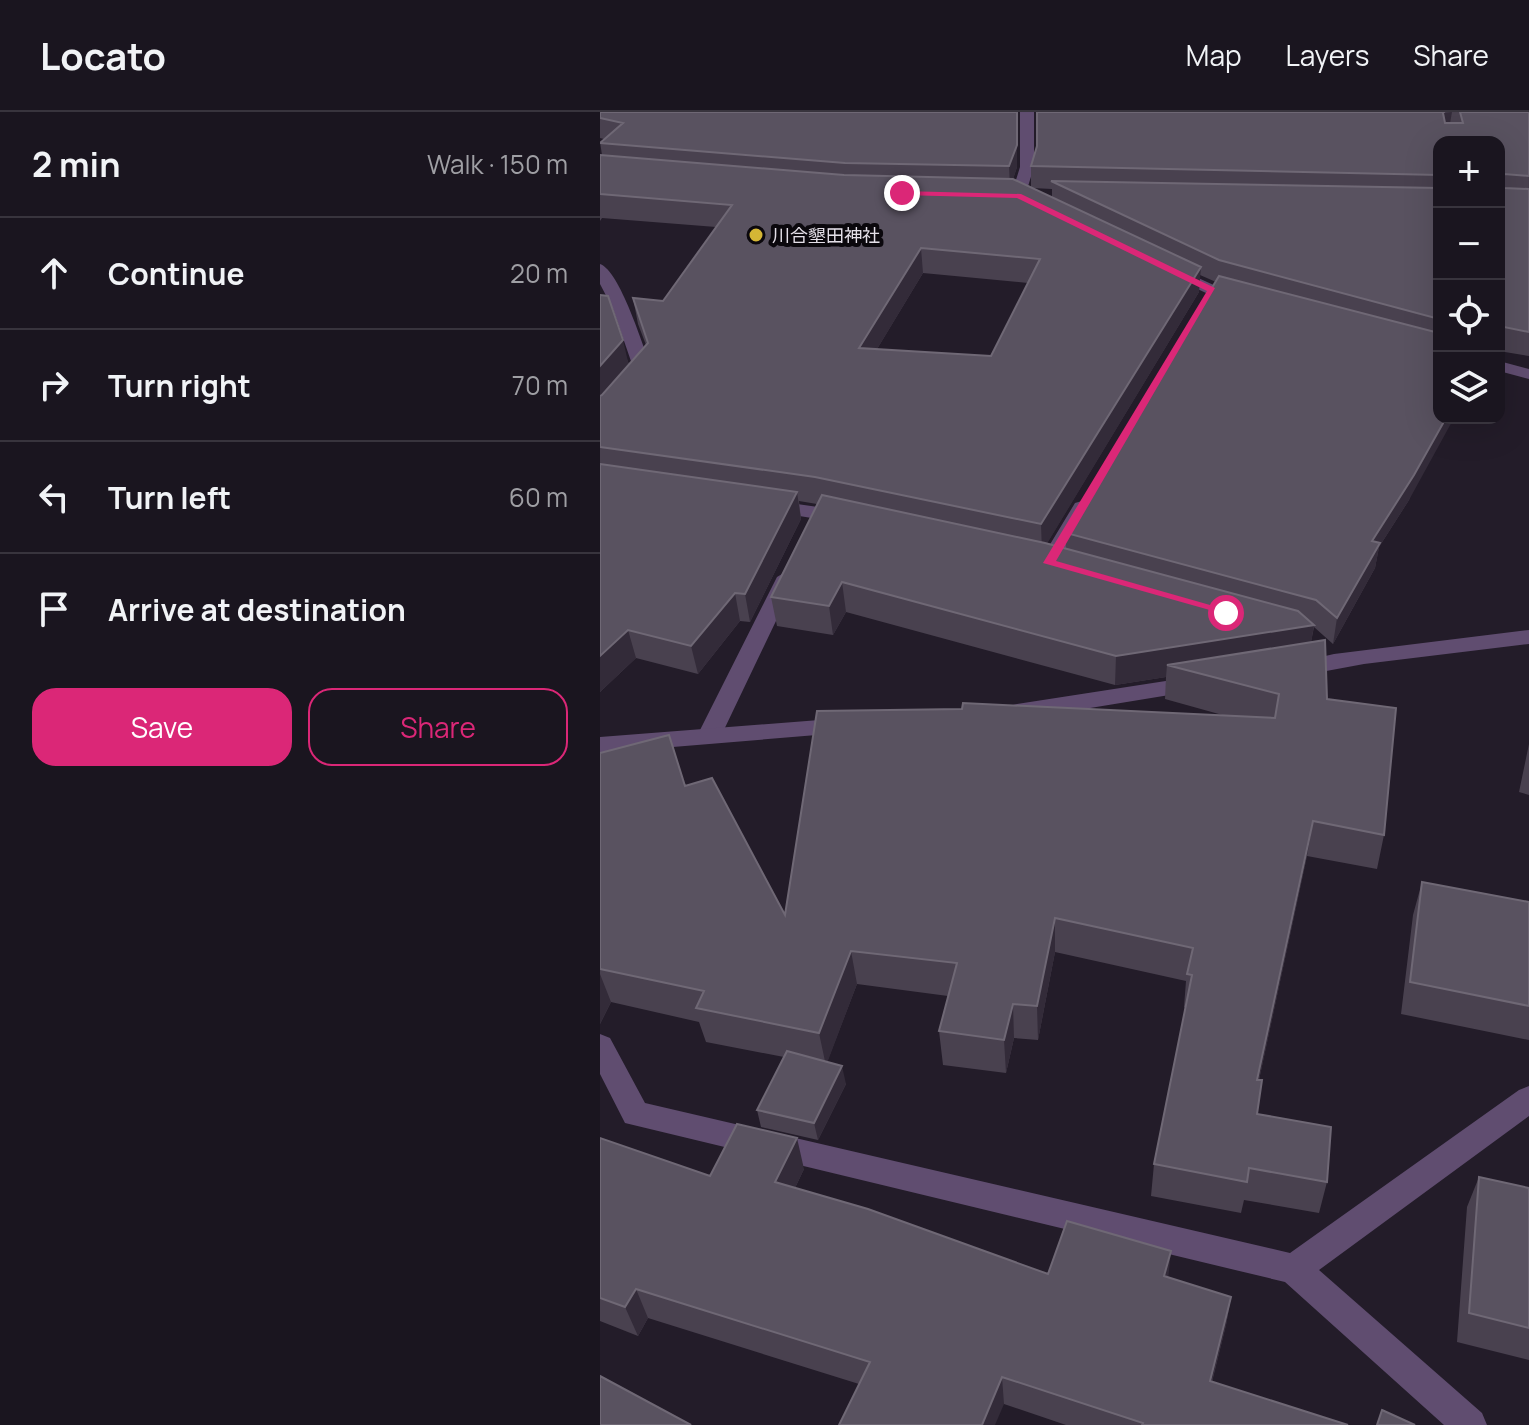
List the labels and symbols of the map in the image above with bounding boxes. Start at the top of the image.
route end [884,175,920,211]
place label: 川合墾田神社 [772,223,880,247]
marker: 川合墾田神社 [747,226,765,244]
route start [1208,595,1244,631]

